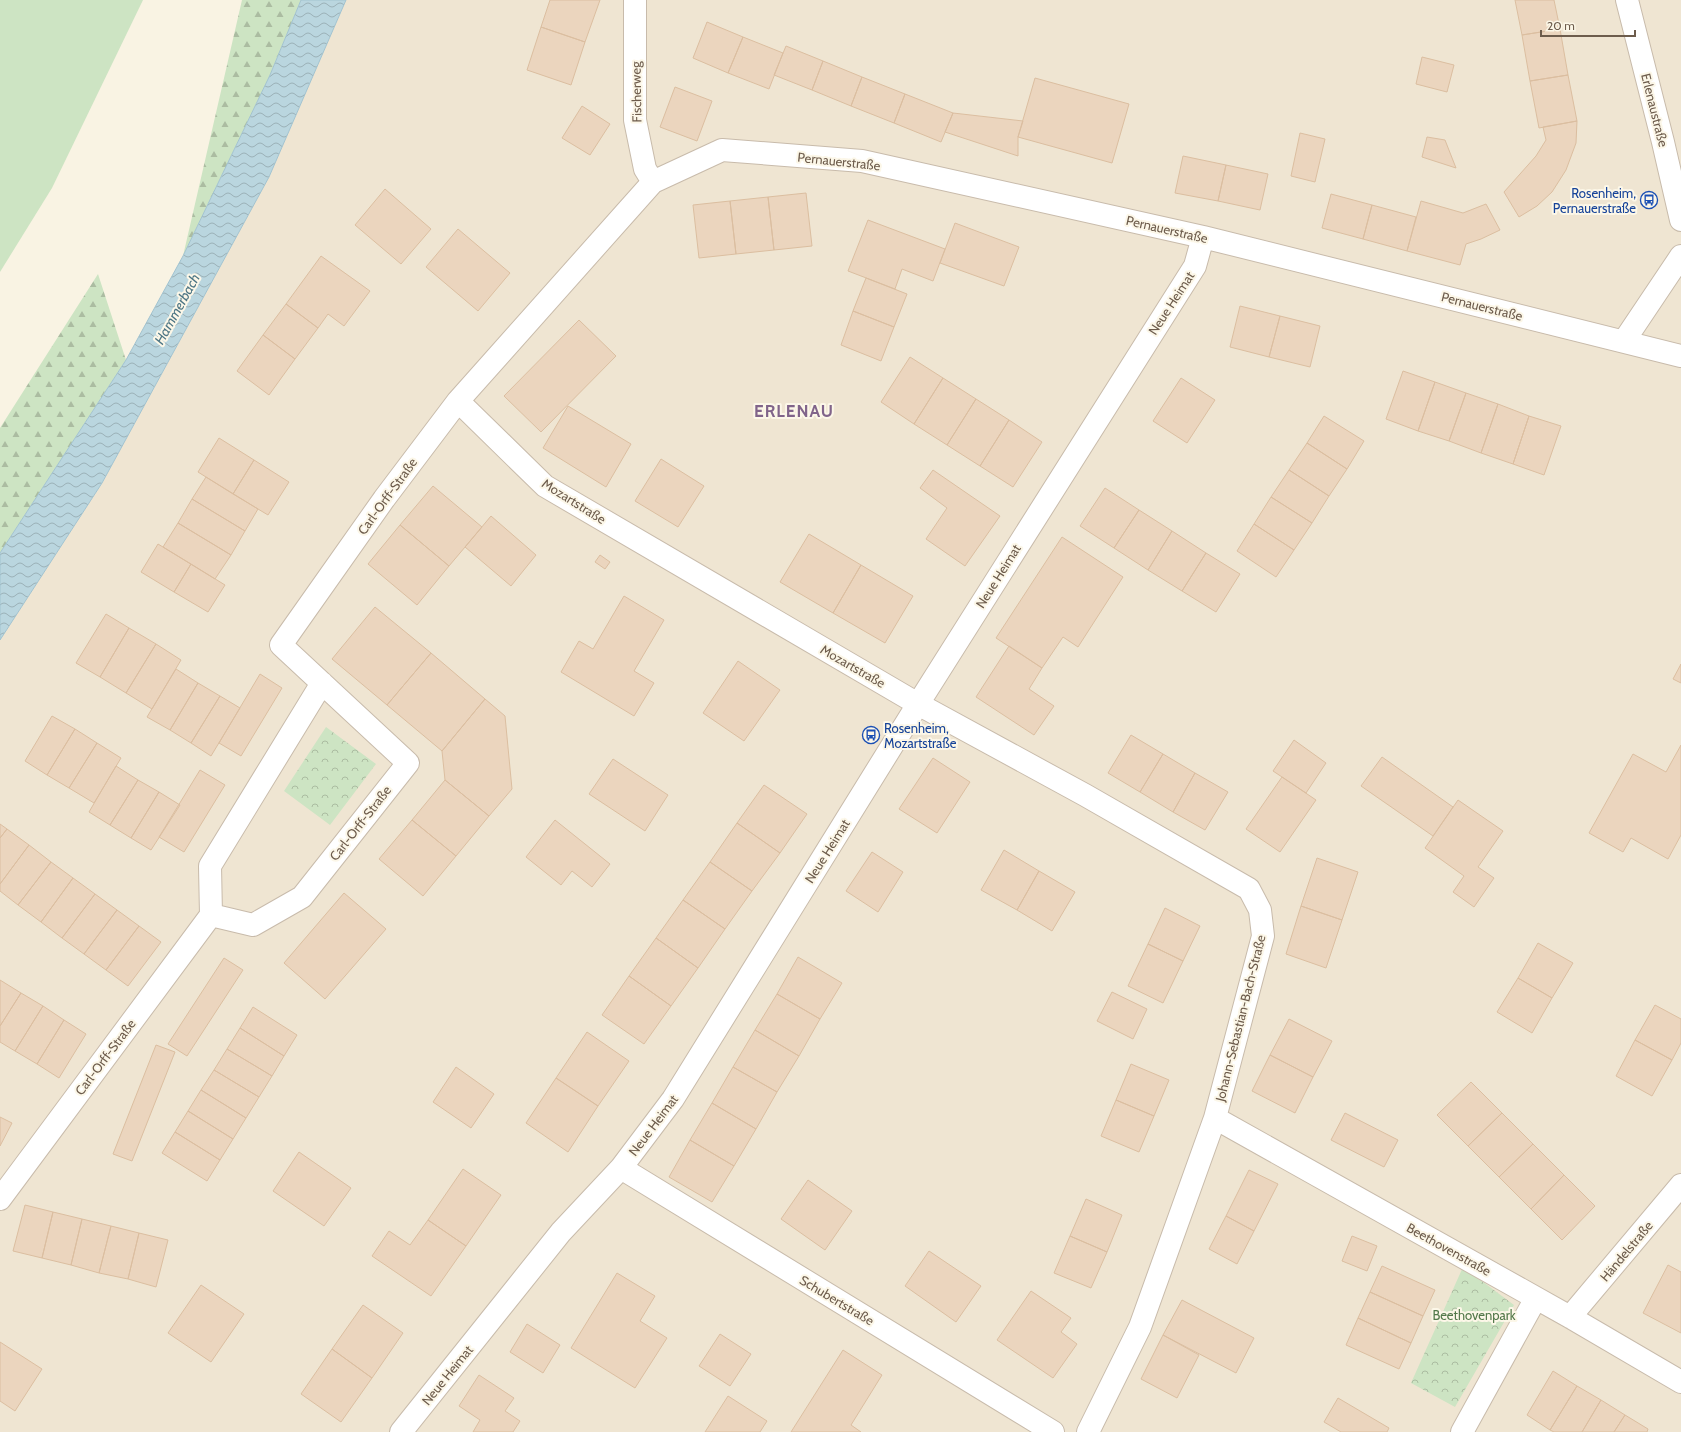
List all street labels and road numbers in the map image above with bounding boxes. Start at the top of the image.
street label: Fischerweg [627,61,645,123]
street label: Erlenaustraße [1638,72,1672,149]
street label: Pernauerstraße [797,149,882,173]
street label: Pernauerstraße [1125,212,1210,246]
street label: Neue Heimat [1145,268,1198,338]
street label: Pernauerstraße [1440,288,1525,324]
street label: Carl-Orff-Straße [354,454,420,537]
street label: Mozartstraße [539,475,609,527]
street label: Neue Heimat [972,541,1024,611]
street label: Mozartstraße [818,641,889,691]
street label: Carl-Orff-Straße [326,782,394,864]
street label: Neue Heimat [801,816,853,886]
street label: Johann-Sebastian-Bach-Straße [1211,933,1269,1104]
street label: Carl-Orff-Straße [71,1016,139,1098]
street label: Neue Heimat [625,1091,682,1159]
street label: Händelstraße [1596,1217,1656,1284]
street label: Beethovenstraße [1404,1219,1494,1279]
street label: Schubertstraße [797,1272,877,1329]
street label: Neue Heimat [418,1341,476,1408]

